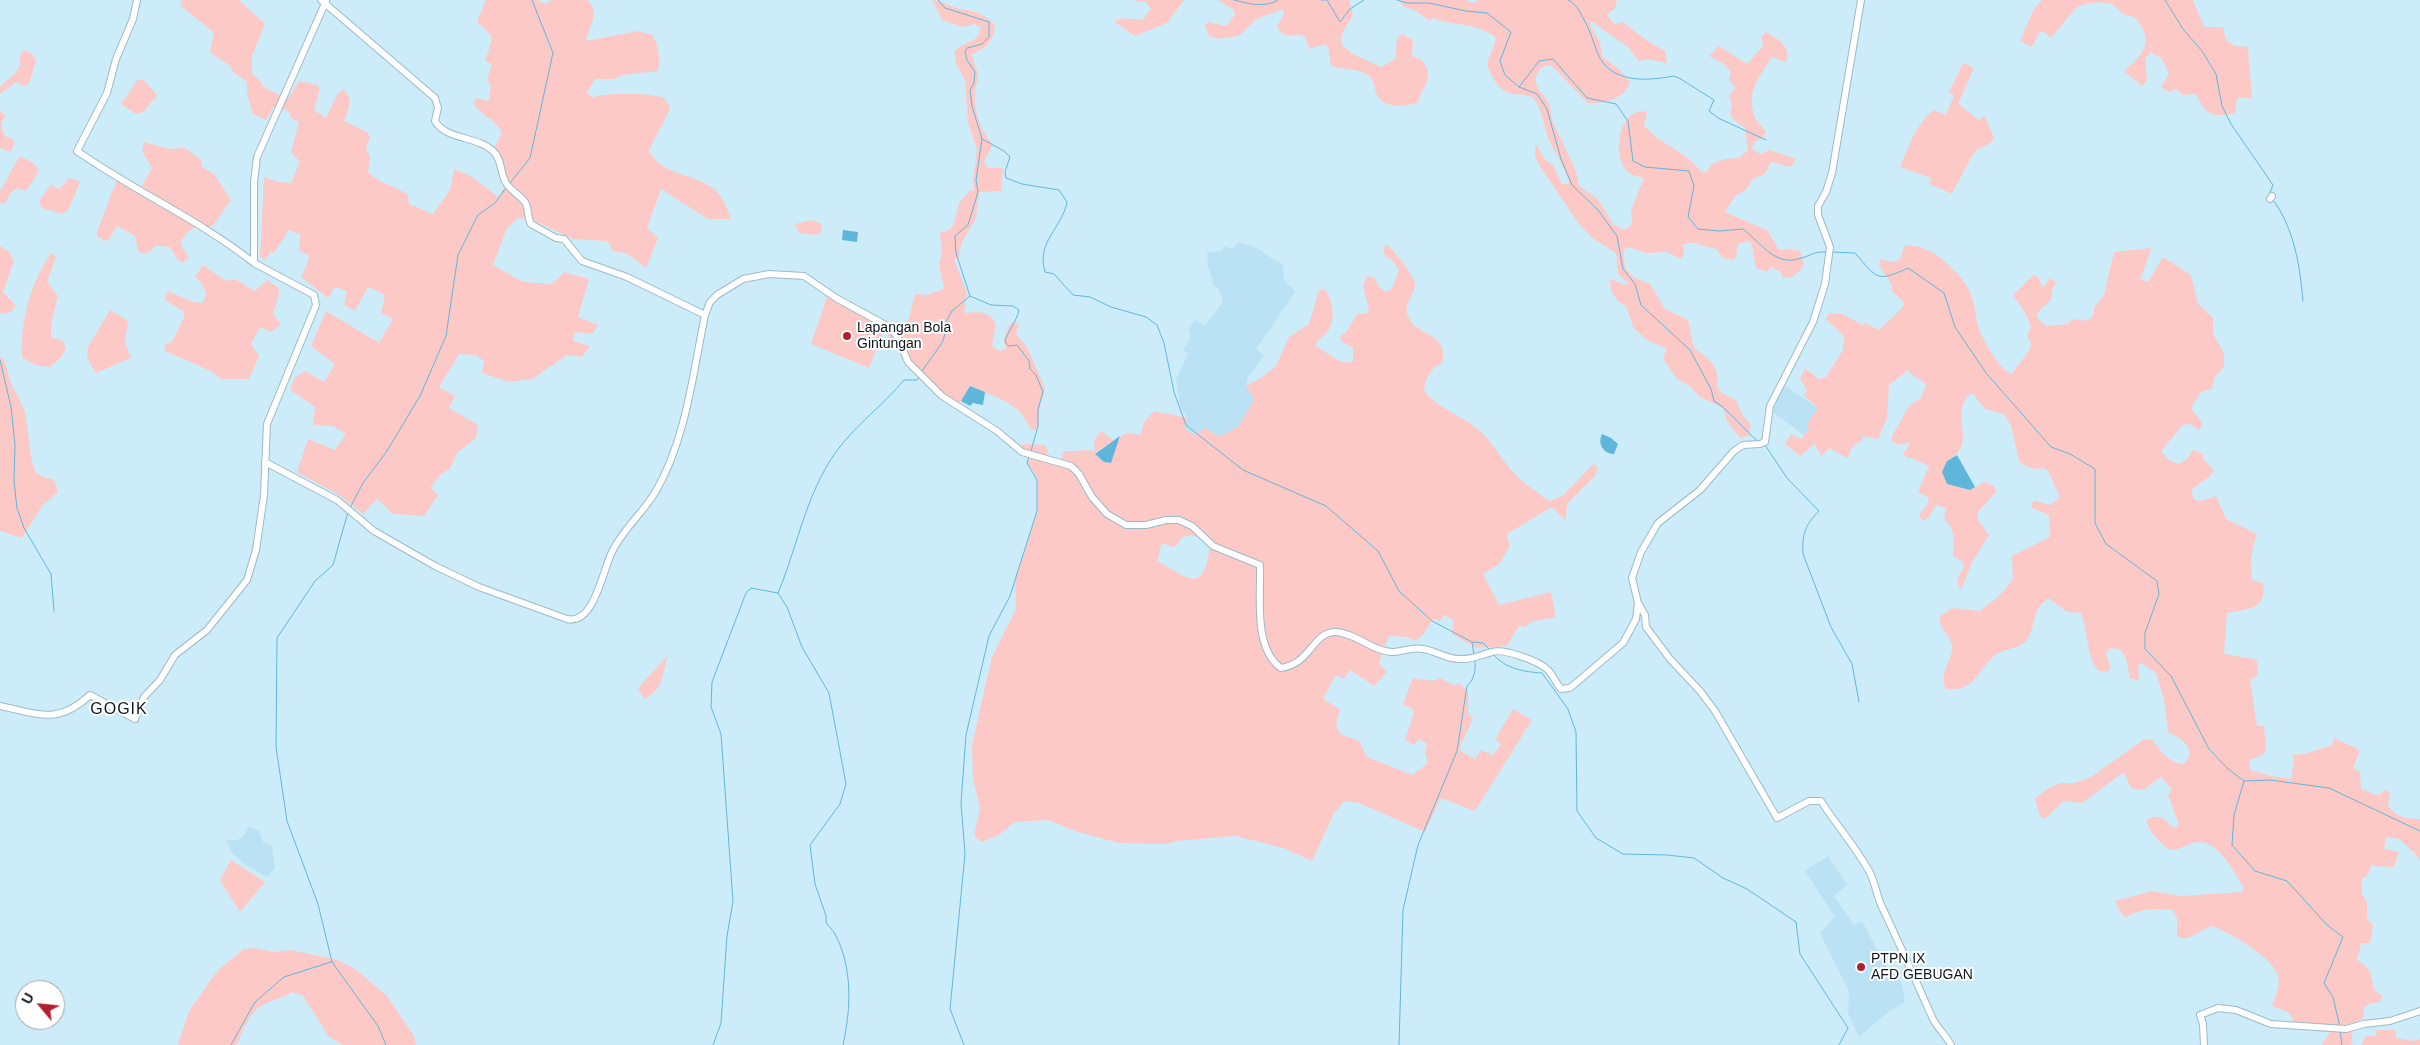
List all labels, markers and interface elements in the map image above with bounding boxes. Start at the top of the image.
place label: Lapangan Bola Gintungan [857,320,951,352]
marker: Lapangan Bola Gintungan [841,330,853,342]
district label: GOGIK [90,700,148,720]
place label: PTPN IX AFD GEBUGAN [1871,951,1973,984]
marker: PTPN IX AFD GEBUGAN [1855,961,1867,973]
north arrow [15,980,65,1030]
text: U [18,990,37,1007]

